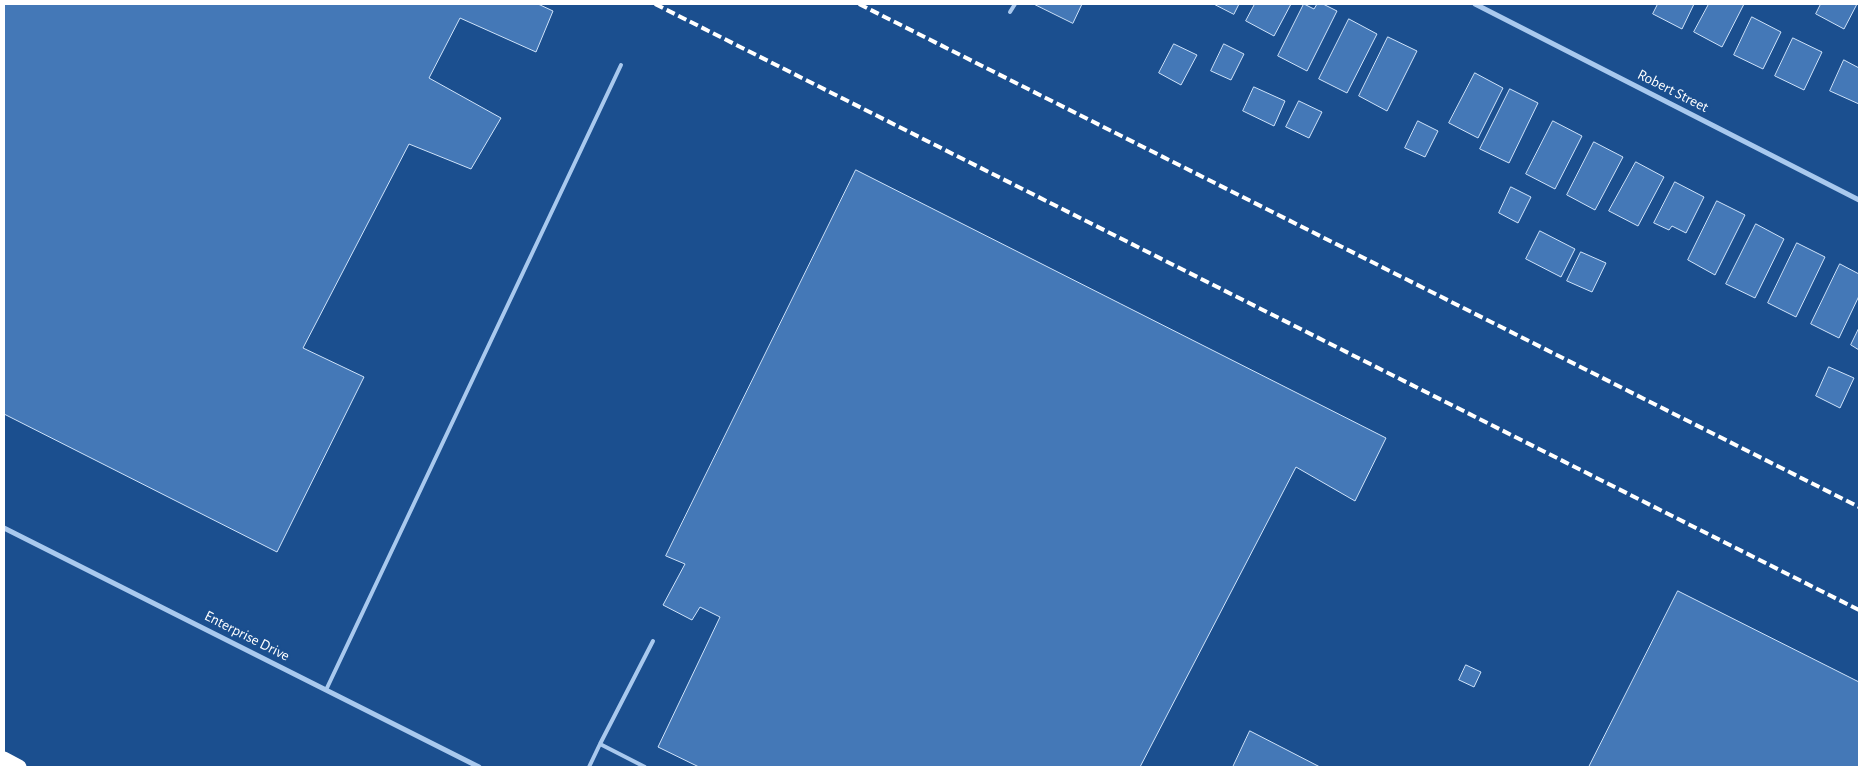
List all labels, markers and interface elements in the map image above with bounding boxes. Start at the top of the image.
street label: Robert Street [1635,65,1711,117]
street label: Enterprise Drive [201,607,293,665]

